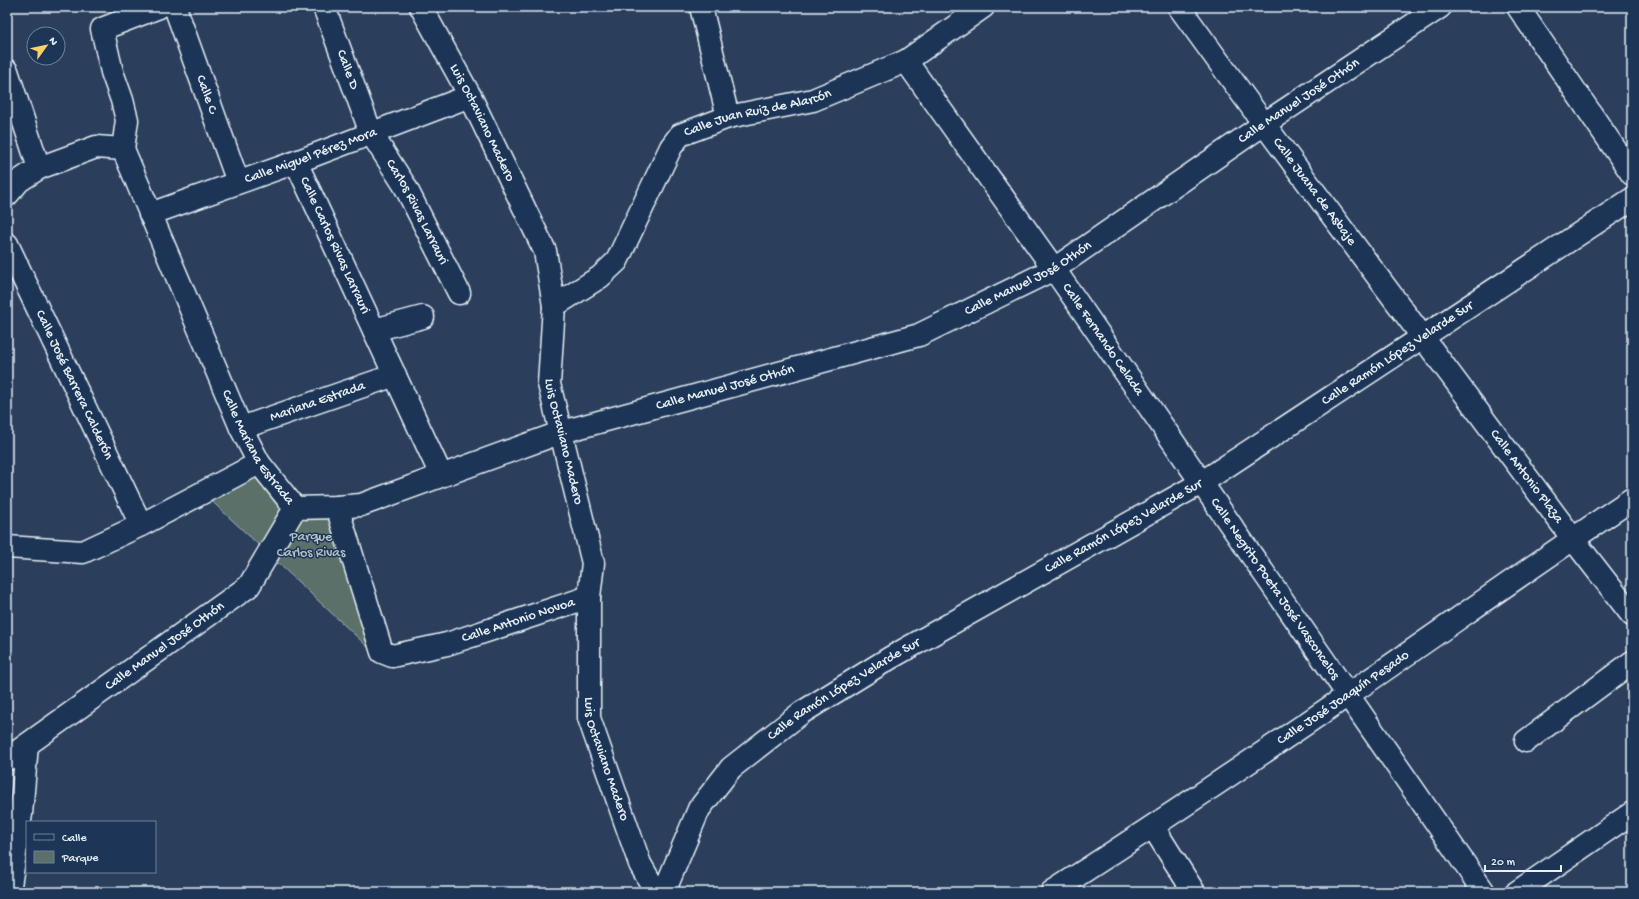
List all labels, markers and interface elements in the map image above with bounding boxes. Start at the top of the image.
north arrow [26,26,66,66]
text: N [46,35,60,48]
street label: Calle D [332,47,363,93]
street label: Calle Manuel José Othón [1235,54,1363,148]
street label: Luis Octaviano Madero [446,61,519,184]
street label: Calle C [192,73,222,117]
street label: Calle Juan Ruiz de Alarcón [682,85,834,141]
street label: Calle Miguel Pérez Mora [243,123,380,188]
street label: Calle Juana de Asbaje [1269,134,1361,250]
street label: Carlos Rivas Larrauri [382,156,452,268]
street label: Calle Carlos Rivas Larrauri [296,174,374,317]
street label: Calle Manuel José Othón [962,237,1095,320]
street label: Calle Fernando Celada [1058,280,1148,400]
street label: Calle Ramón López Velarde Sur [1318,297,1478,410]
street label: Calle José Barrera Calderón [31,307,117,463]
street label: Calle Manuel José Othón [654,361,797,415]
street label: Mariana Estrada [268,377,369,426]
street label: Luis Octaviano Madero [540,378,587,506]
street label: Calle Mariana Estrada [217,387,299,509]
street label: Calle Antonio Plaza [1486,426,1568,528]
street label: Calle Ramón López Velarde Sur [1042,475,1207,578]
street label: Calle Negrito Poeta José Vasconcelos [1206,495,1344,684]
park label: Parque Carlos Rivas [277,529,346,562]
street label: Calle Antonio Novoa [460,593,578,647]
street label: Calle Manuel José Othón [102,598,228,695]
street label: Calle Ramón López Velarde Sur [764,634,924,745]
street label: Calle José Joaquín Pesado [1274,647,1413,749]
street label: Luis Octaviano Madero [581,697,633,823]
legend [26,821,156,873]
text: Calle [62,832,87,846]
scale bar [1485,847,1561,873]
text: Parque [61,852,99,866]
text: 20 m [1491,856,1516,870]

